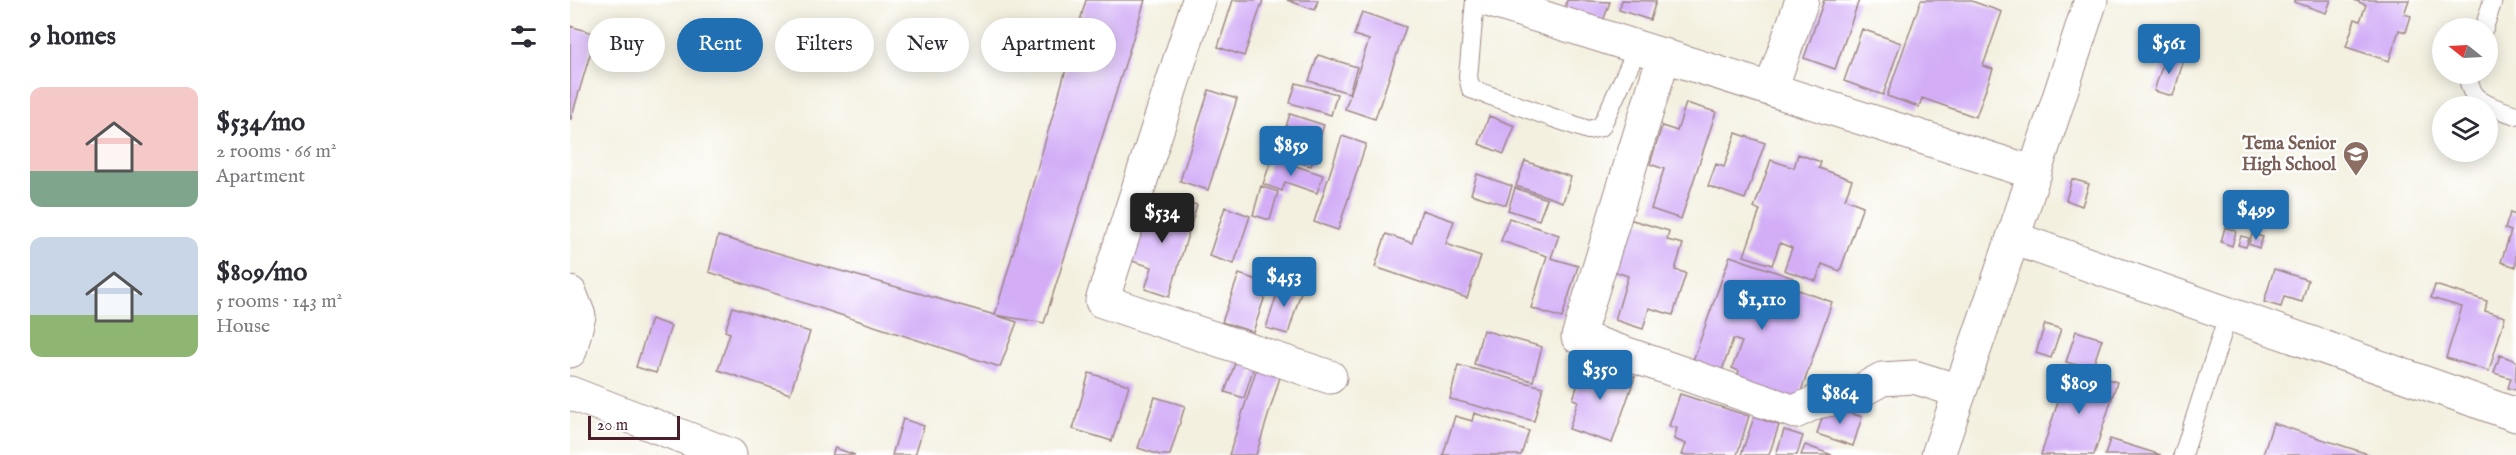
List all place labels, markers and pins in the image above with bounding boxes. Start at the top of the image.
pin: $561 [2133,24,2205,75]
pin: $859 [1255,126,1327,177]
place label: Tema Senior High School [2242,133,2337,177]
school or university icon: Tema Senior High School [2341,139,2371,177]
pin: $499 [2220,190,2292,241]
pin: $534 [1126,193,1198,244]
pin: $453 [1248,257,1320,308]
pin: $1,110 [1713,280,1811,331]
pin: $350 [1564,350,1636,401]
pin: $809 [2043,364,2115,415]
pin: $864 [1804,374,1876,425]

